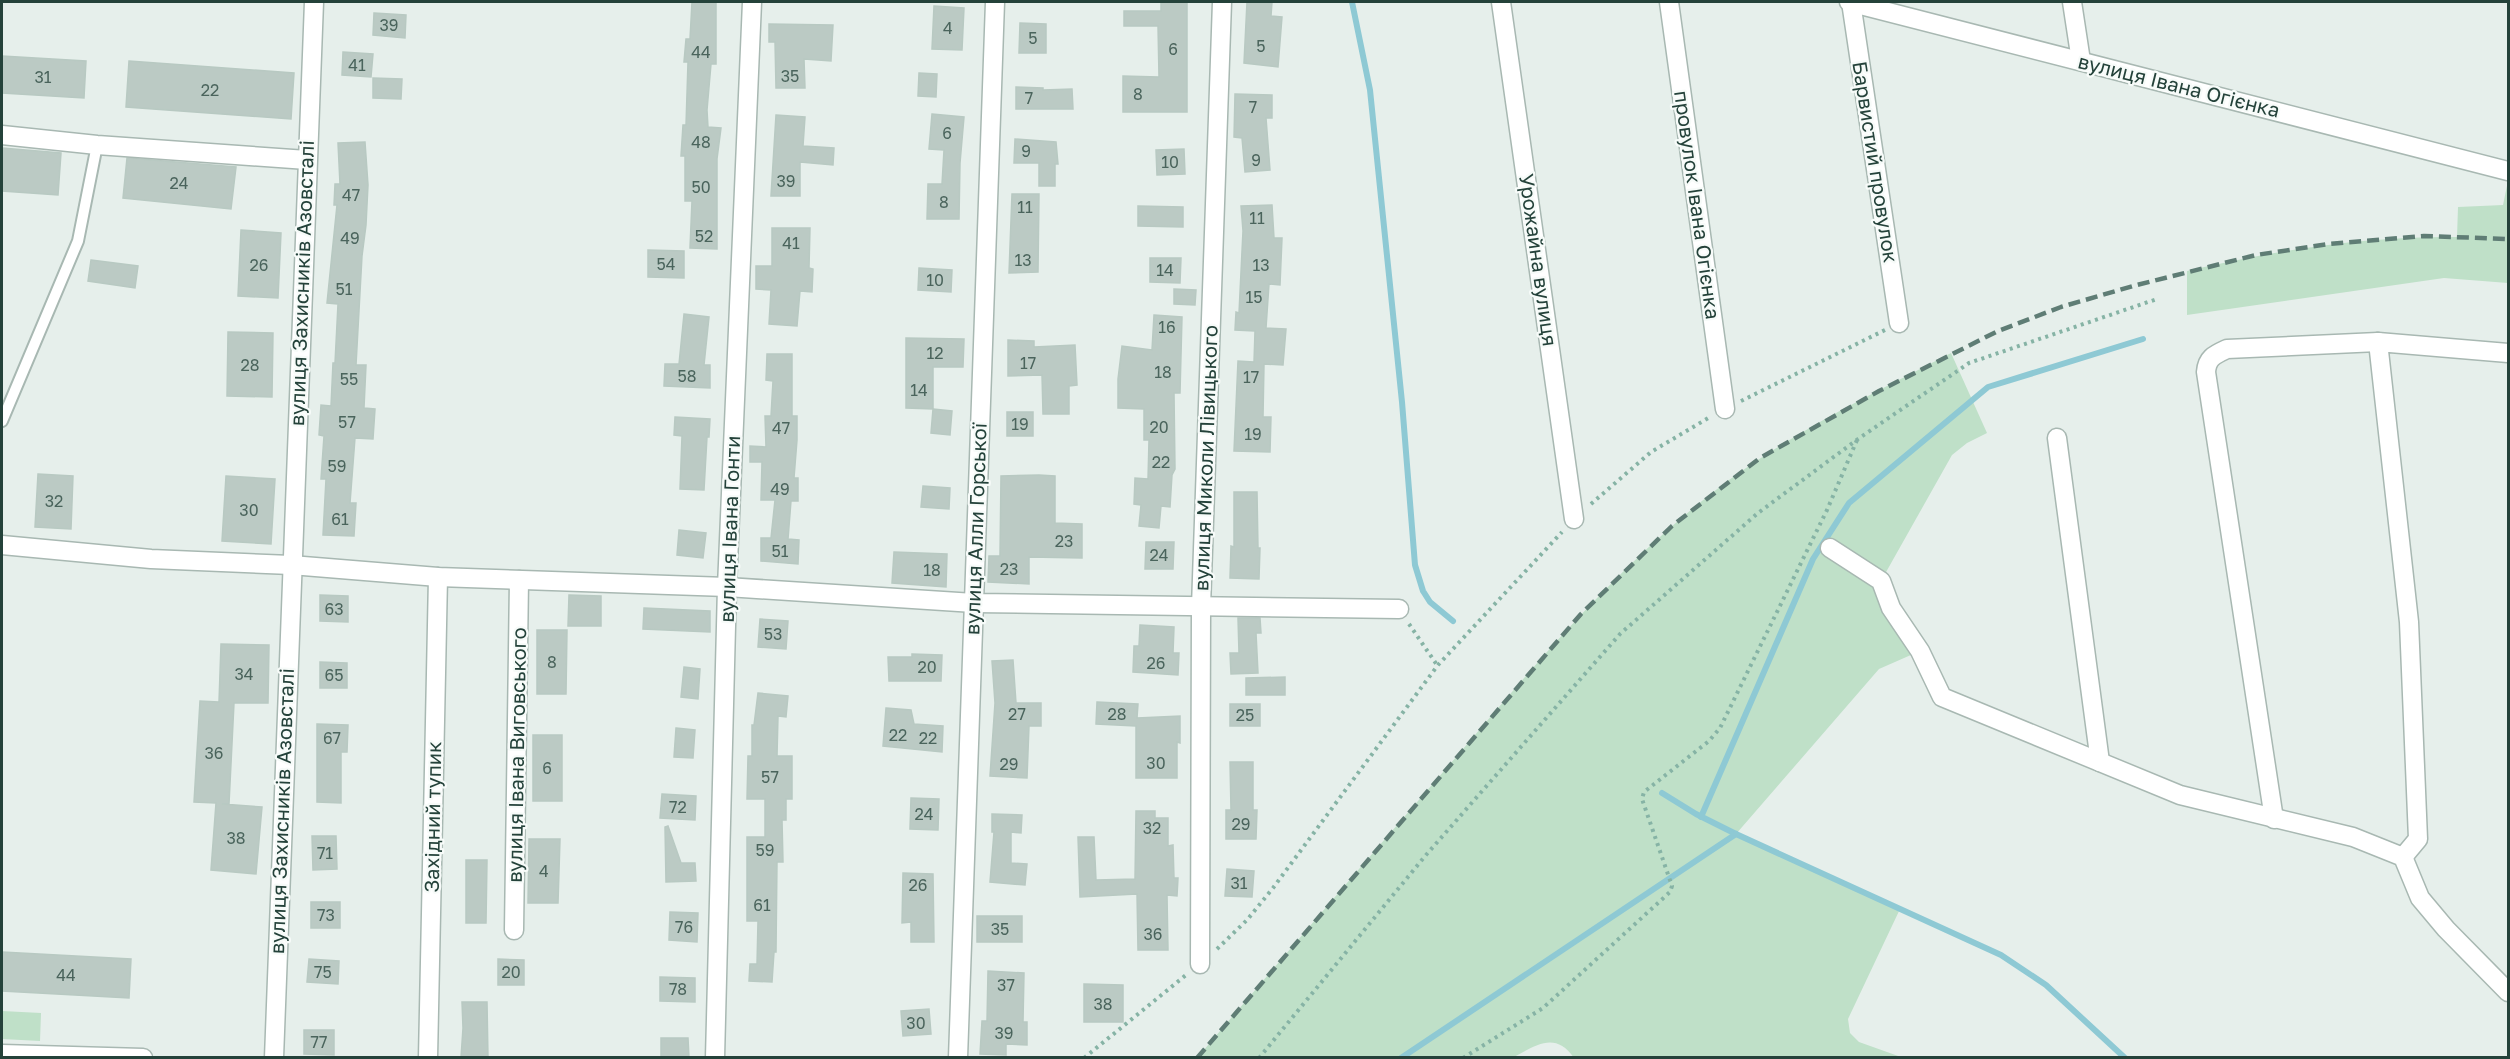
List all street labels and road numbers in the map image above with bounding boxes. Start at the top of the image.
street label: вулиця Івана Огієнка [2076,48,2283,122]
street label: Барвистий провулок [1848,59,1904,264]
street label: провулок Івана Огієнка [1670,89,1726,321]
street label: вулиця Захисників Азовсталі [284,140,318,426]
street label: Урожайна вулиця [1515,172,1563,348]
street label: вулиця Миколи Лівицького [1188,325,1222,591]
street label: вулиця Алли Горської [959,422,991,635]
street label: вулиця Івана Гонти [714,435,744,623]
street label: вулиця Івана Виговського [502,627,530,883]
street label: вулиця Захисників Азовсталі [264,668,298,954]
street label: Західний тупик [419,741,445,893]

